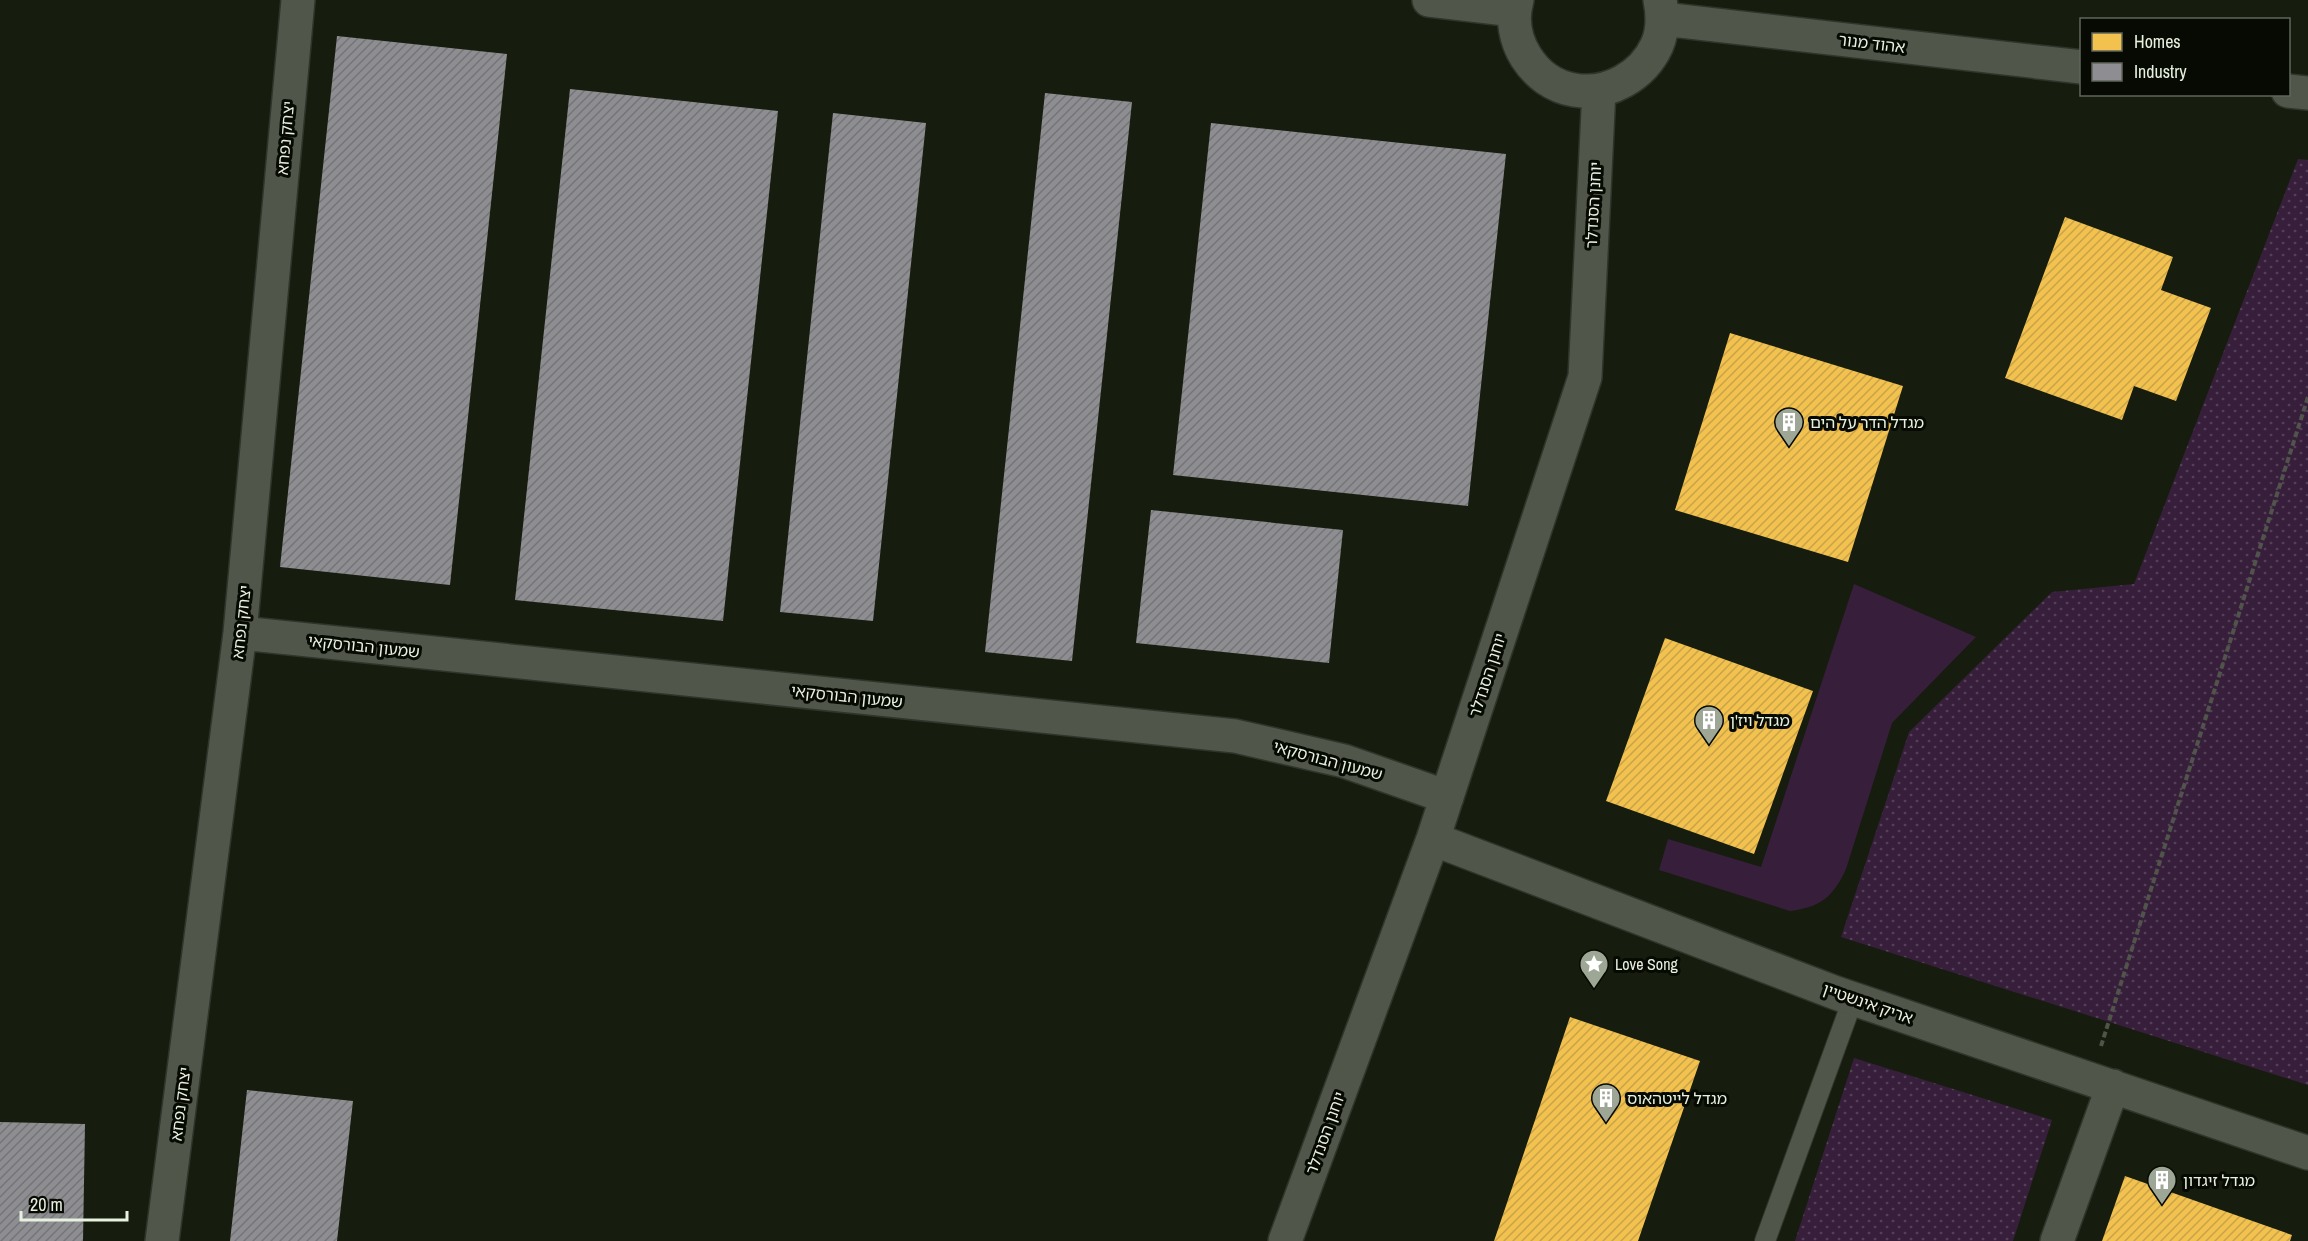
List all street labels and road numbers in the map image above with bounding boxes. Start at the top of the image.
street label: אהוד מנור [1837,28,1907,58]
street label: יצחק נפחא [271,100,299,176]
street label: יוחנן הסנדלר [1580,161,1606,249]
street label: יצחק נפחא [226,584,256,660]
street label: שמעון הבורסקאי [307,629,421,663]
street label: יוחנן הסנדלר [1463,630,1511,720]
street label: שמעון הבורסקאי [790,679,904,713]
street label: שמעון הבורסקאי [1271,735,1385,785]
street label: אריק אינשטיין [1820,977,1916,1029]
street label: יצחק נפחא [165,1066,195,1142]
street label: יוחנן הסנדלר [1300,1088,1350,1178]

